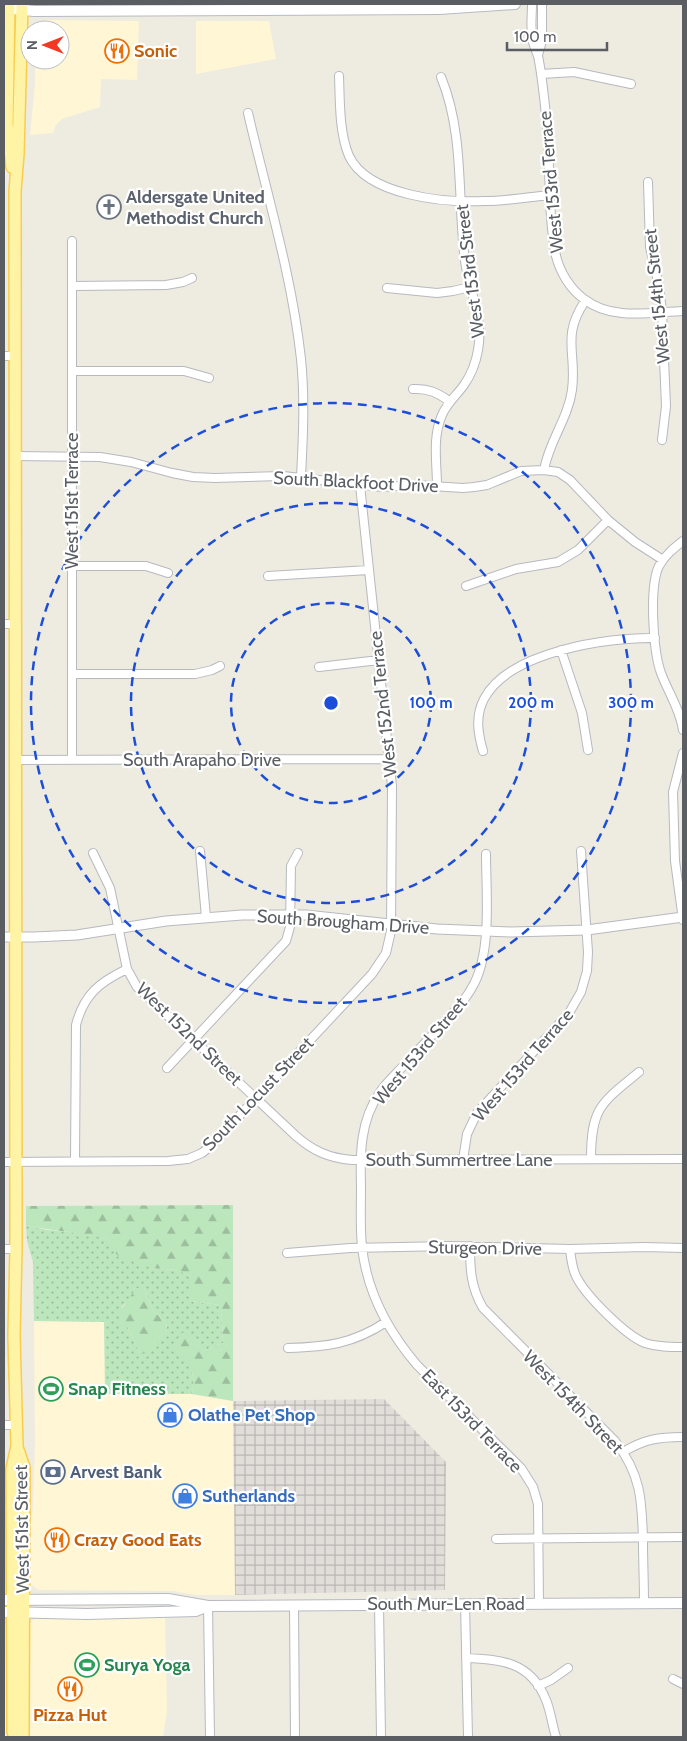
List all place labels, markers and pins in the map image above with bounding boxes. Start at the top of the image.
restaurant icon: Sonic [104,38,130,64]
place label: Sonic [134,40,177,62]
place label: Aldersgate United Methodist Church [126,186,265,229]
church icon: Aldersgate United Methodist Church [96,194,122,220]
centre of rings [322,694,340,712]
sports icon: Snap Fitness [38,1376,64,1402]
place label: Snap Fitness [68,1378,166,1400]
shop icon: Olathe Pet Shop [157,1402,183,1428]
place label: Olathe Pet Shop [188,1404,315,1426]
bank icon: Arvest Bank [40,1459,66,1485]
place label: Arvest Bank [70,1461,162,1483]
shop icon: Sutherlands [172,1483,198,1509]
place label: Sutherlands [202,1485,296,1507]
restaurant icon: Crazy Good Eats [44,1527,70,1553]
place label: Crazy Good Eats [74,1529,202,1551]
sports icon: Surya Yoga [74,1652,100,1678]
place label: Surya Yoga [104,1654,190,1676]
restaurant icon: Pizza Hut [57,1676,83,1702]
place label: Pizza Hut [33,1704,107,1726]

